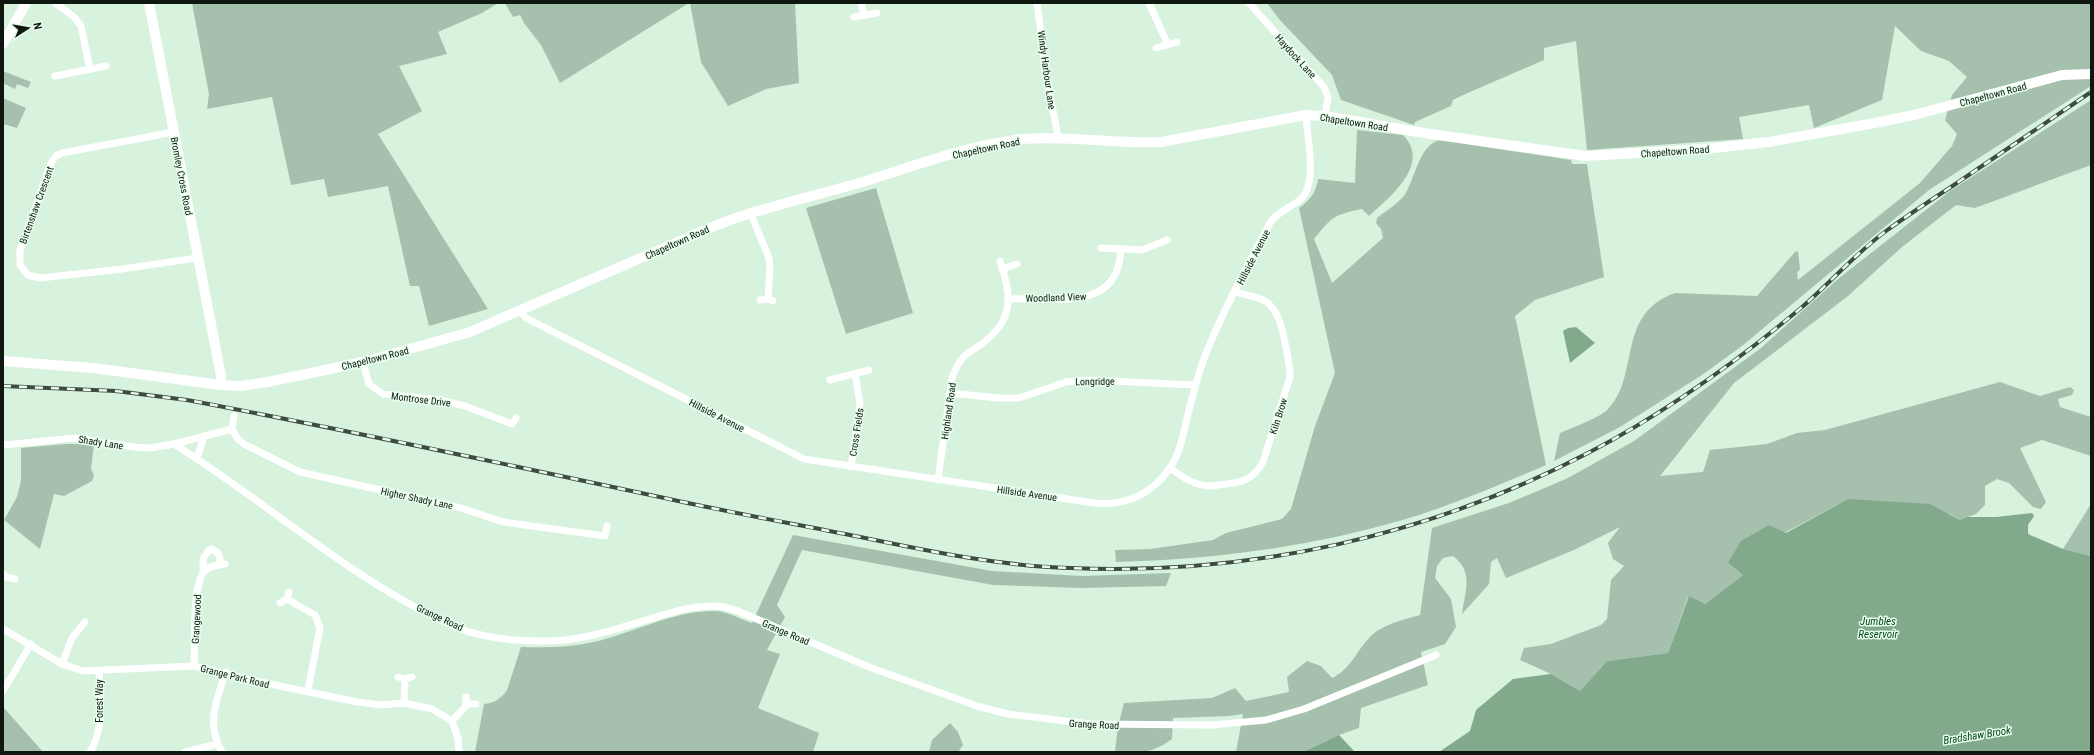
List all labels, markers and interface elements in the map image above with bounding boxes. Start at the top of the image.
north arrow [8,8,48,48]
text: N [30,21,44,31]
street label: Windy Harbour Lane [1036,30,1058,110]
street label: Haydock Lane [1273,32,1318,81]
street label: Chapeltown Road [1958,80,2028,109]
street label: Chapeltown Road [1319,112,1389,133]
street label: Bromley Cross Road [169,136,194,216]
street label: Chapeltown Road [951,136,1021,161]
street label: Chapeltown Road [1640,144,1710,159]
street label: Birtenshaw Crescent [17,165,56,245]
street label: Chapeltown Road [644,223,711,261]
street label: Hillside Avenue [1235,227,1272,287]
street label: Woodland View [1025,291,1087,304]
street label: Chapeltown Road [340,345,410,372]
street label: Longridge [1075,376,1115,387]
street label: Highland Road [939,382,958,440]
street label: Montrose Drive [391,390,452,409]
street label: Kiln Brow [1268,396,1290,436]
street label: Hillside Avenue [687,397,747,434]
street label: Cross Fields [847,407,866,457]
street label: Shady Lane [78,434,124,452]
street label: Hillside Avenue [996,484,1058,503]
street label: Higher Shady Lane [380,485,454,512]
street label: Grangewood [190,594,203,644]
street label: Grange Road [415,602,465,633]
water label: Jumbles Reservoir [1858,615,1898,641]
street label: Grange Road [760,618,811,647]
street label: Grange Park Road [199,663,270,690]
street label: Forest Way [94,679,105,723]
street label: Grange Road [1069,718,1119,731]
water label: Bradshaw Brook [1942,724,2012,747]

